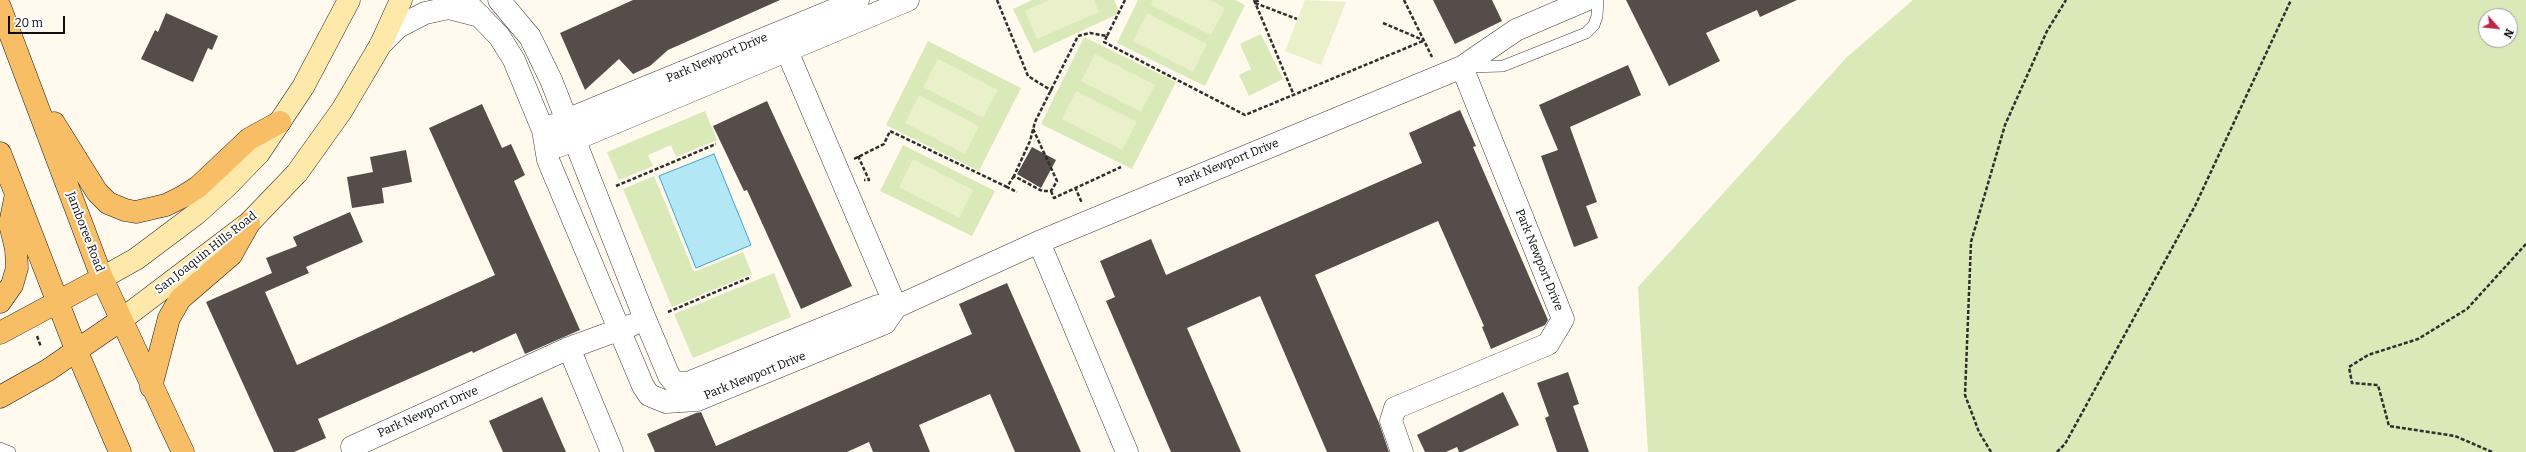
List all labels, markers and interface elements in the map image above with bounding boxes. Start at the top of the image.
scale bar [10,8,67,34]
north arrow [2478,8,2518,48]
text: 20 m [15,16,43,30]
text: N [2501,26,2516,40]
street label: Park Newport Drive [664,30,770,86]
street label: Park Newport Drive [1175,136,1281,190]
street label: Jamboree Road [63,190,107,274]
street label: Park Newport Drive [1512,207,1566,313]
street label: San Joaquin Hills Road [152,209,260,297]
street label: Park Newport Drive [702,349,808,403]
street label: Park Newport Drive [375,383,481,441]

